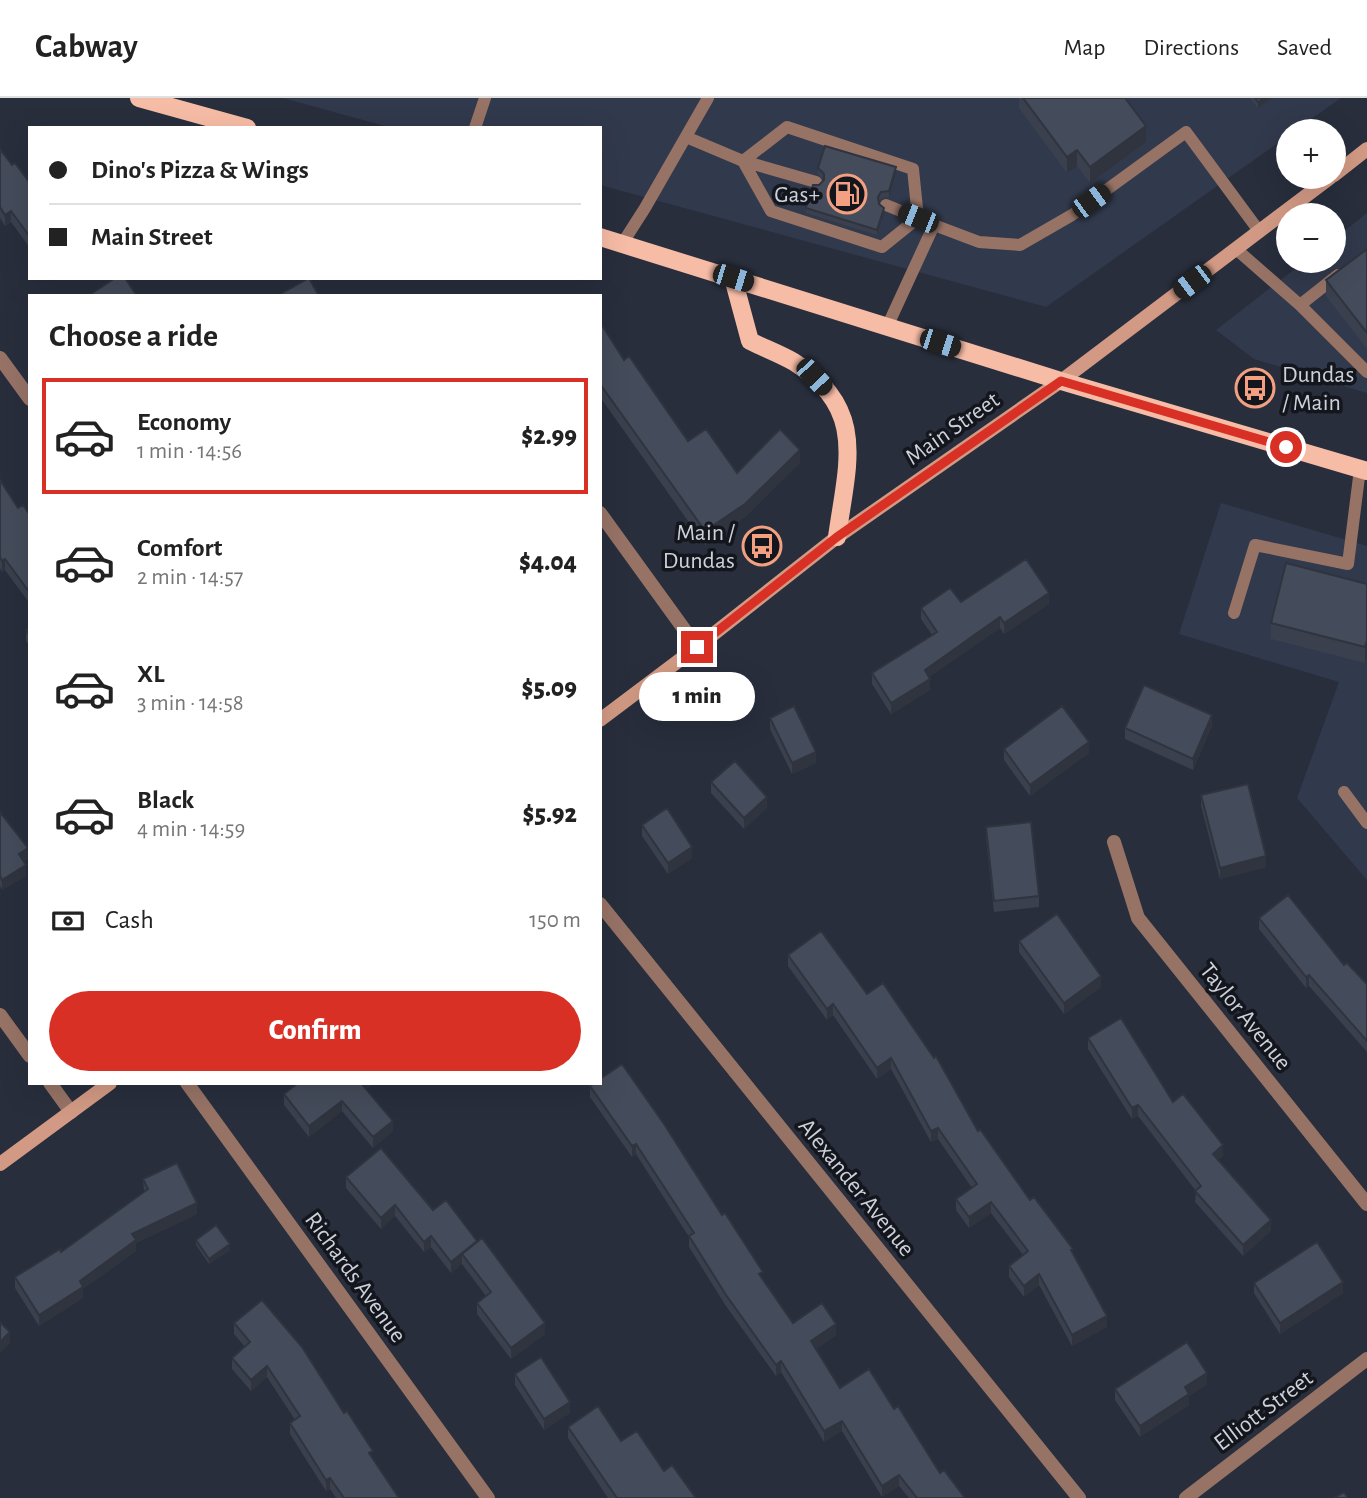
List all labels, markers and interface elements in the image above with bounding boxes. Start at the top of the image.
text: Cabway [35,31,138,64]
text: Map [1063,36,1105,60]
text: Directions [1143,36,1239,60]
text: Saved [1277,36,1332,60]
map controls [1276,119,1346,273]
button: + [1276,119,1346,189]
text: Dino's Pizza & Wings [91,157,309,183]
fuel station icon: Gas+ [826,173,868,215]
car [1068,180,1115,222]
place label: Gas+ [774,183,820,207]
car [895,200,942,236]
button: − [1276,203,1346,273]
text: Main Street [91,224,213,250]
car [1169,261,1216,303]
car [710,262,757,294]
text: Choose a ride [49,320,218,352]
car [917,327,964,359]
car [792,354,837,400]
place label: Dundas / Main [1282,363,1354,415]
bus stop icon: Dundas / Main [1234,367,1276,409]
street label: Main Street [901,388,1004,470]
icon: car [53,405,116,468]
text: Economy [137,409,231,435]
text: $2.99 [521,423,577,449]
route start [1270,431,1302,463]
text: 1 min · 14:56 [137,440,242,463]
place label: Main / Dundas [663,521,735,573]
bus stop icon: Main / Dundas [741,525,783,567]
icon: car [53,531,116,594]
text: Comfort [137,535,222,561]
text: $4.04 [519,549,577,575]
text: 2 min · 14:57 [137,566,243,589]
route end [681,631,713,663]
icon: car [53,657,116,720]
text: XL [137,661,164,687]
callout: 1 min [639,672,755,720]
text: $5.09 [522,675,577,701]
text: 1 min [673,685,721,708]
text: 3 min · 14:58 [137,692,244,715]
icon: car [53,783,116,846]
text: Black [137,787,194,813]
text: $5.92 [523,801,577,827]
text: 4 min · 14:59 [137,818,245,841]
icon: cash [49,902,87,940]
text: Cash [105,907,154,933]
text: 150 m [529,909,581,932]
street label: Taylor Avenue [1195,958,1296,1075]
button: Confirm [49,991,581,1071]
street label: Alexander Avenue [794,1114,919,1261]
street label: Richards Avenue [300,1208,410,1347]
street label: Elliott Street [1210,1366,1318,1456]

